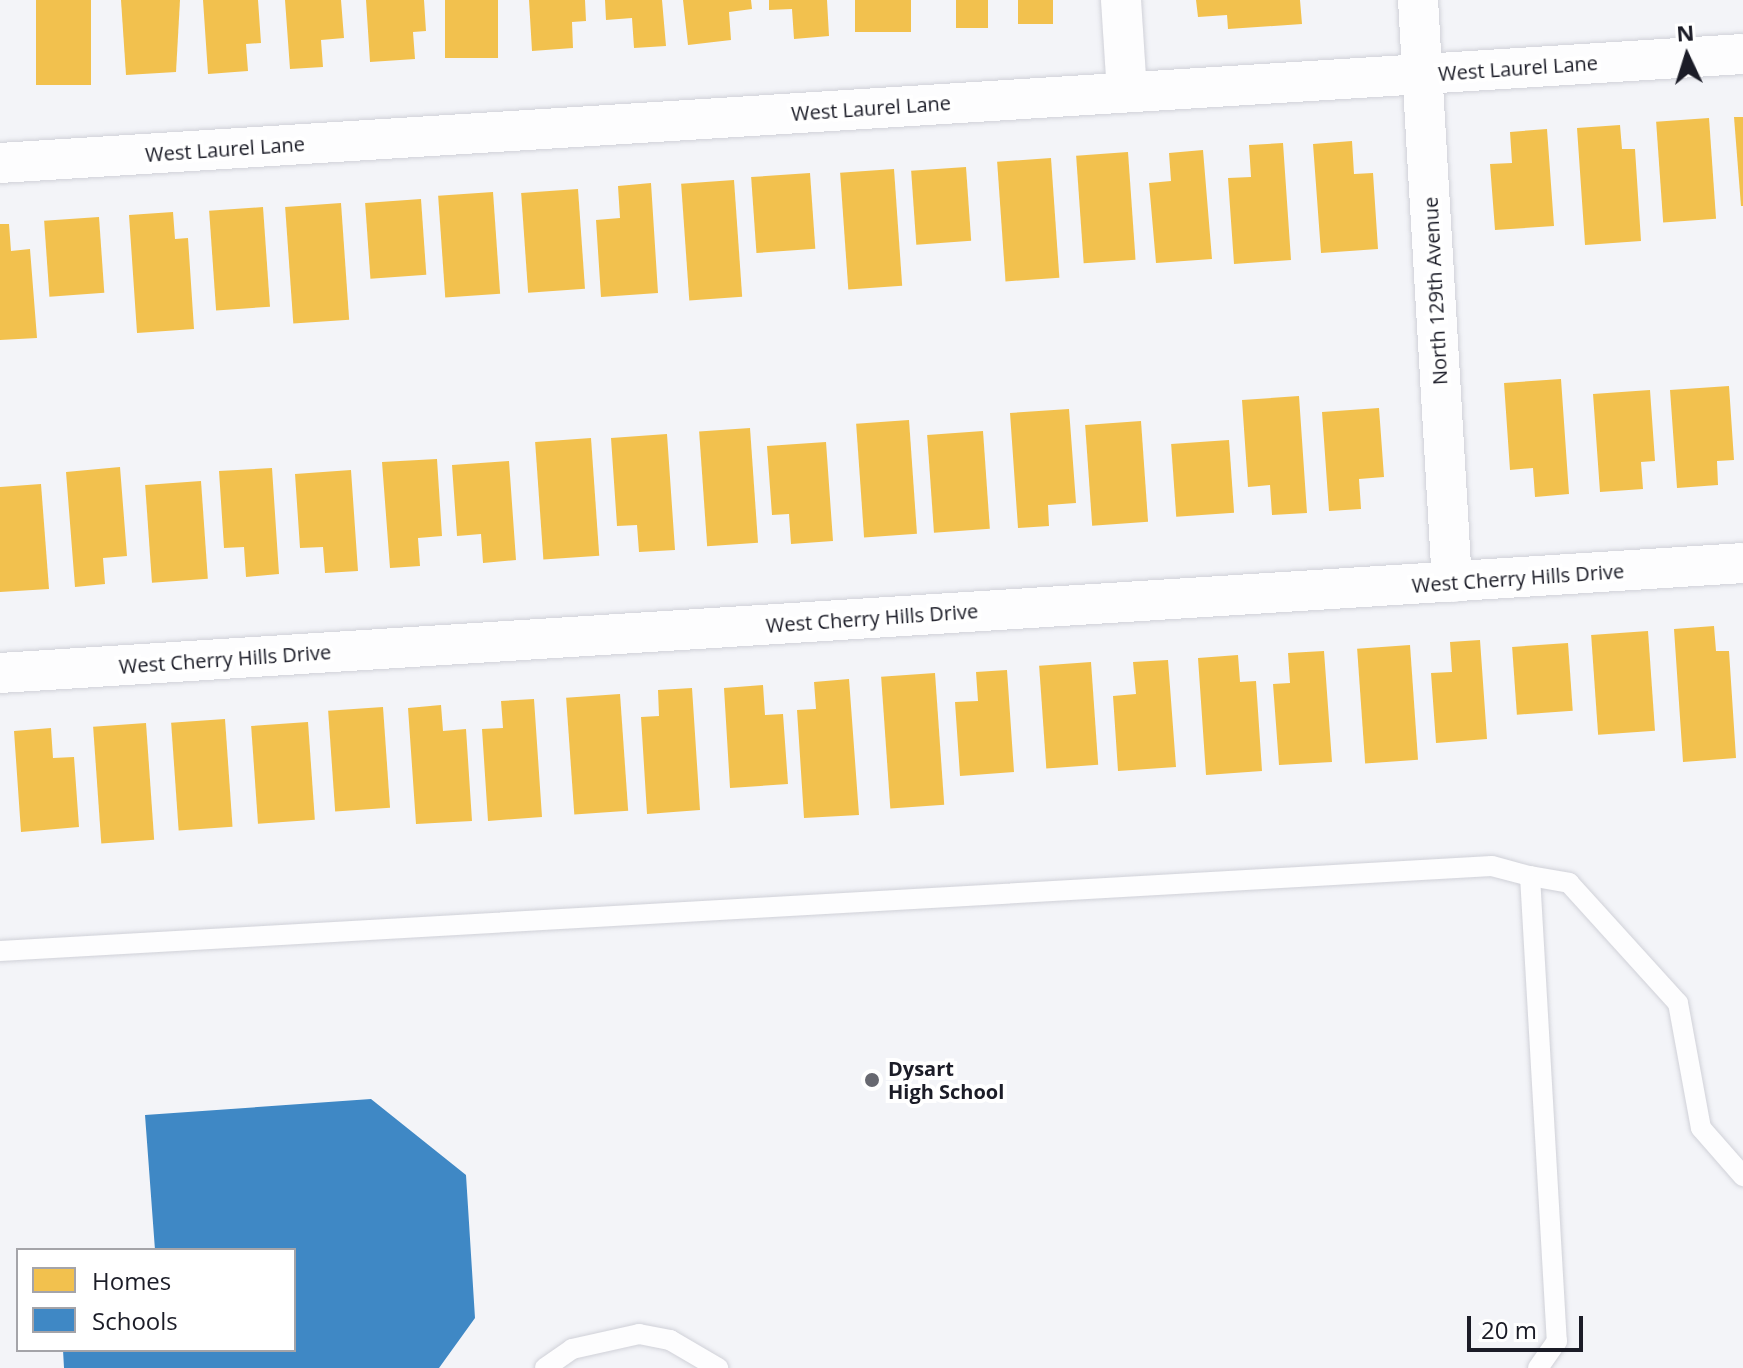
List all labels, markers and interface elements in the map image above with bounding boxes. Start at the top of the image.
north arrow [1647,16,1727,96]
text: N [1675,16,1695,48]
street label: West Laurel Lane [1437,50,1599,86]
street label: West Laurel Lane [790,90,952,126]
street label: West Laurel Lane [144,131,306,167]
street label: North 129th Avenue [1418,196,1452,386]
street label: West Cherry Hills Drive [1411,559,1625,597]
street label: West Cherry Hills Drive [765,599,979,637]
street label: West Cherry Hills Drive [118,640,332,678]
place label: Dysart High School [888,1056,1004,1103]
marker: Dysart High School [863,1071,881,1089]
legend [16,1248,296,1352]
text: Homes [92,1264,171,1297]
scale bar [1471,1300,1587,1350]
text: Schools [92,1304,178,1337]
text: 20 m [1481,1313,1537,1346]

